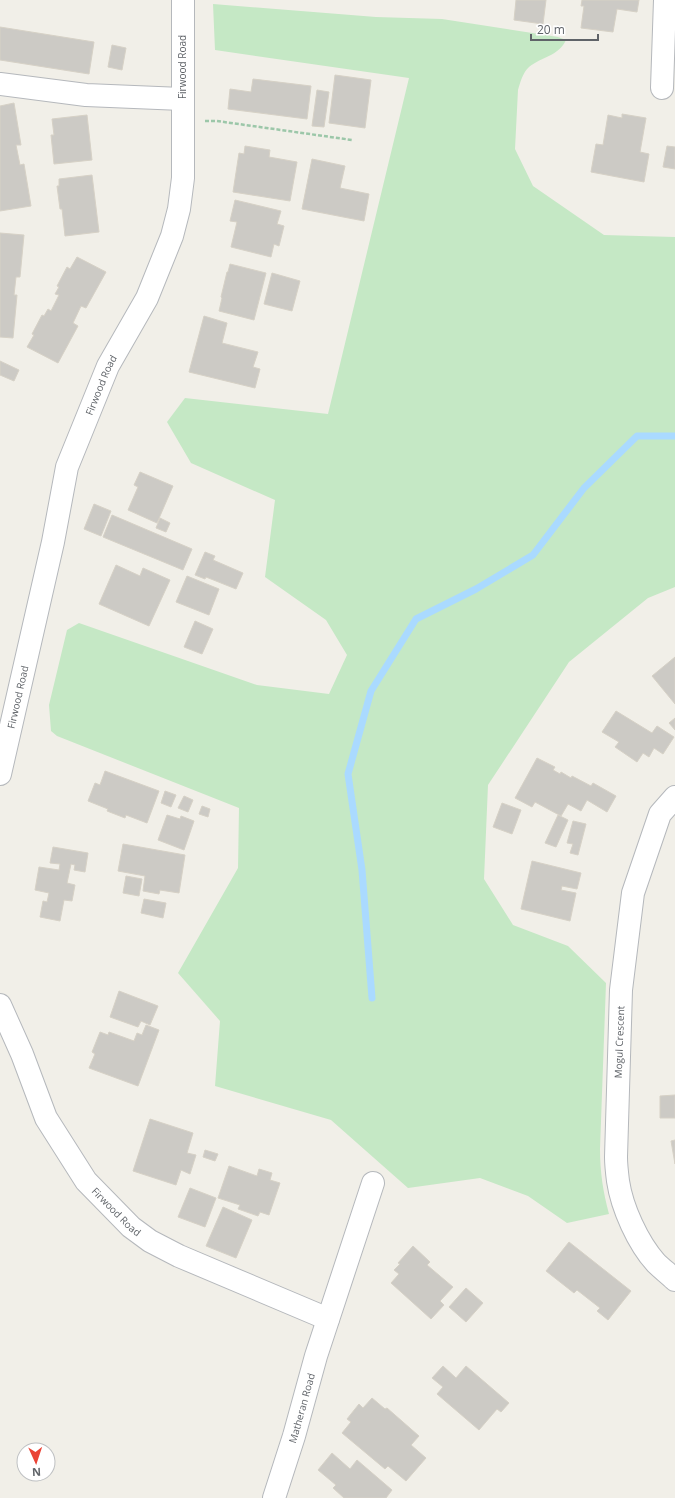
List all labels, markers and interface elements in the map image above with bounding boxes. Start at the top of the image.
scale bar [531,16,598,42]
text: 20 m [537,21,565,38]
street label: Firwood Road [175,35,189,99]
street label: Firwood Road [82,352,120,417]
street label: Firwood Road [4,664,32,730]
street label: Mogul Crescent [611,1005,627,1079]
street label: Firwood Road [89,1184,144,1239]
street label: Matheran Road [285,1372,318,1445]
north arrow [16,1442,56,1482]
text: N [32,1465,41,1480]

